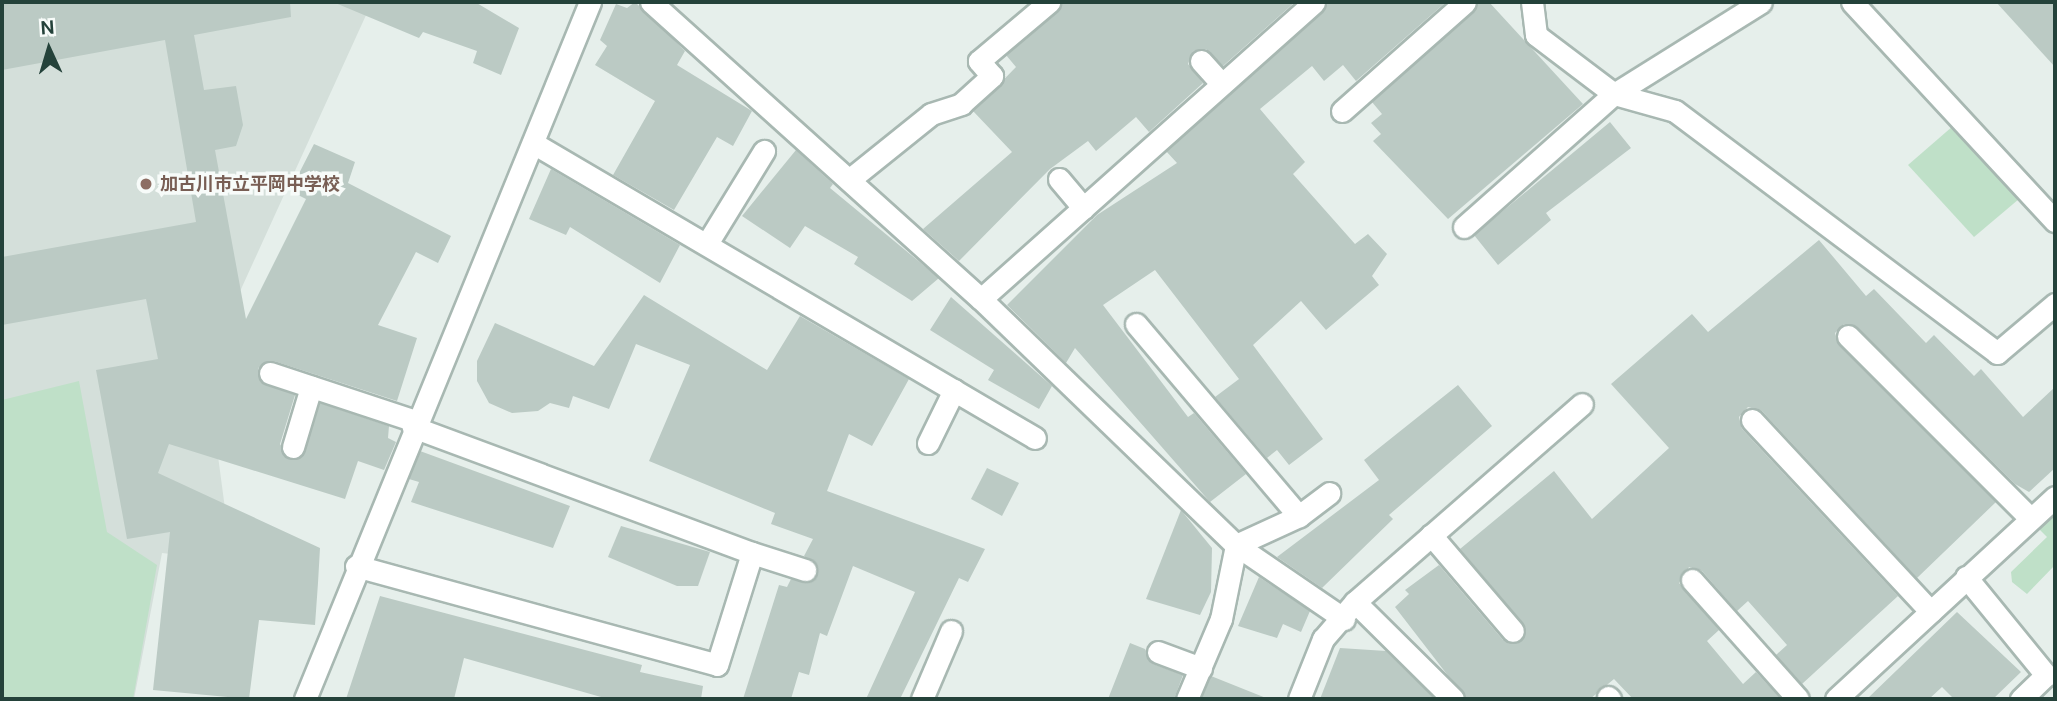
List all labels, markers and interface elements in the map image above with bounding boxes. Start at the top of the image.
north arrow [14,14,84,84]
text: N [40,15,55,41]
place label: 加古川市立平岡中学校 [160,173,340,195]
marker: 加古川市立平岡中学校 [138,176,154,192]

